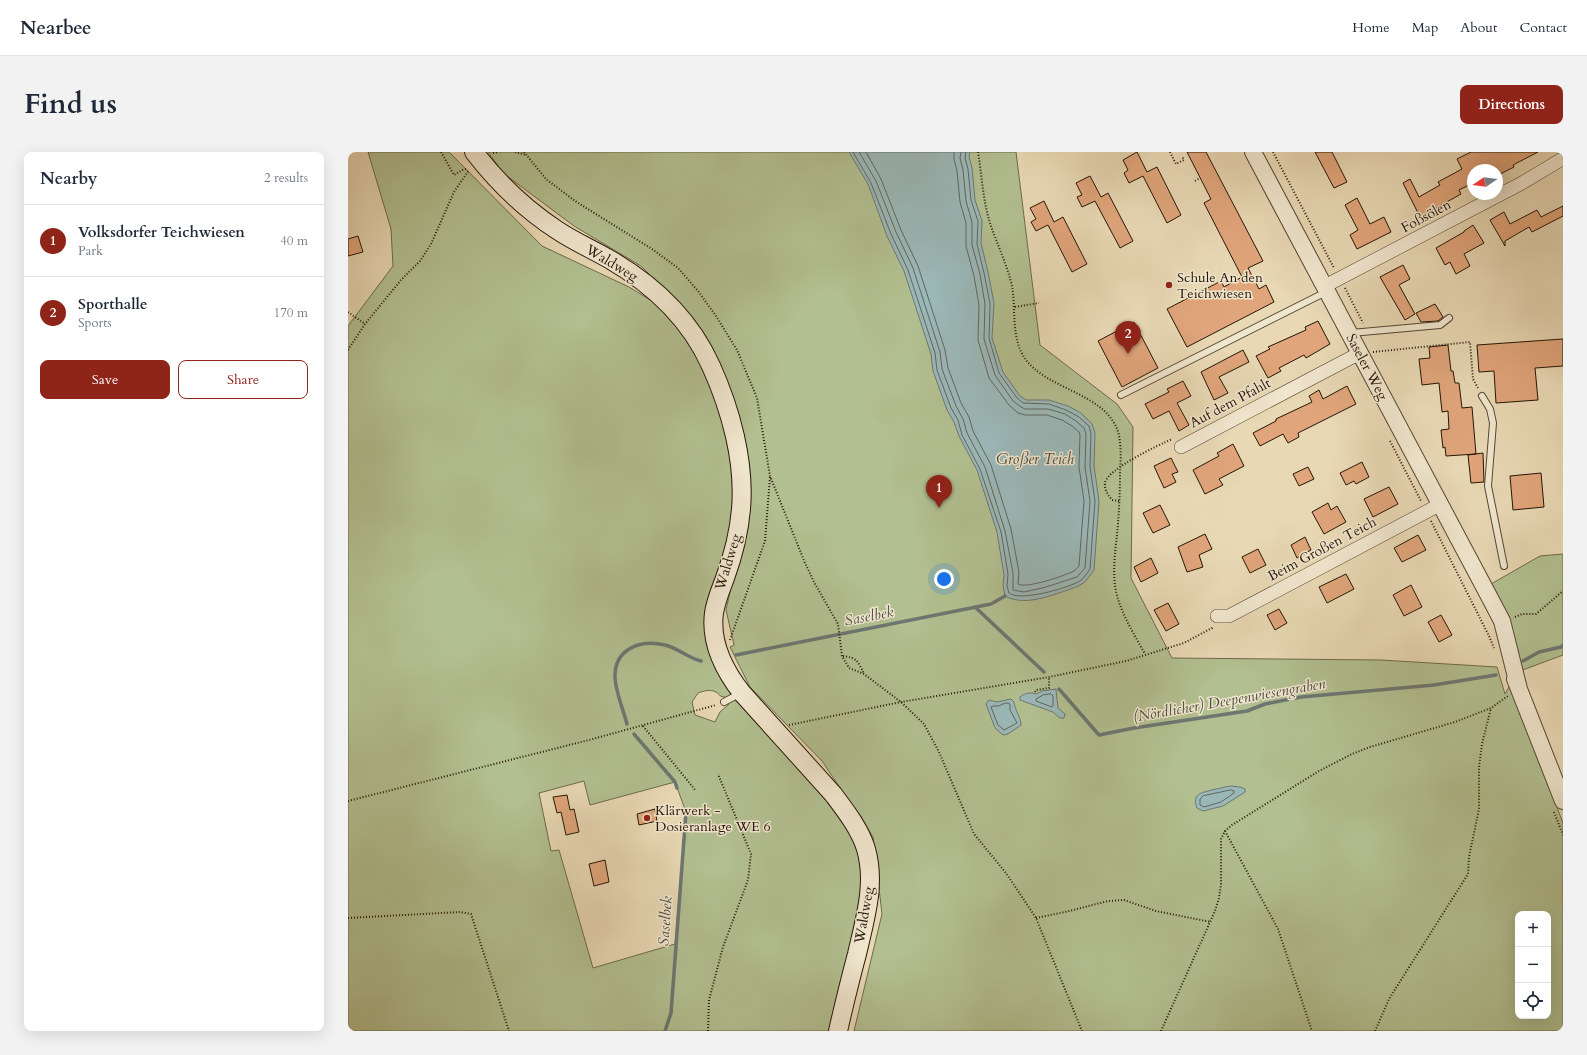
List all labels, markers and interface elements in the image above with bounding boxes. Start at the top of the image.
text: Nearbee [20,15,91,41]
text: Home [1352,18,1390,37]
text: Map [1412,18,1438,37]
text: About [1460,18,1497,37]
text: Contact [1519,18,1567,37]
text: Find us [24,85,117,123]
button: Directions [1460,85,1563,124]
north arrow [1467,164,1503,200]
text: Nearby [40,167,97,190]
text: 2 results [264,169,308,187]
street label: Foßsölen [1398,195,1454,237]
text: Volksdorfer Teichwiesen [78,222,245,242]
text: 1 [50,232,56,250]
text: 40 m [280,232,308,250]
street label: Waldweg [581,239,642,286]
text: Park [78,242,103,260]
place label: Schule An den Teichwiesen [1177,268,1263,303]
marker: Schule An den Teichwiesen [1164,280,1174,290]
text: Sporthalle [78,294,147,314]
text: 2 [50,304,56,322]
text: 170 m [274,304,308,322]
text: Sports [78,314,112,332]
pin: 2 [1115,321,1141,354]
street label: Saseler Weg [1342,331,1392,404]
button: Save [40,360,170,399]
button: Share [178,360,308,399]
street label: Auf dem Pfahlt [1186,373,1274,432]
water label: Großer Teich [996,449,1075,469]
pin: 1 [926,475,952,508]
street label: Beim Großen Teich [1264,512,1380,586]
street label: Waldweg [710,531,746,593]
your location [934,569,954,589]
water label: Saselbek [843,601,896,631]
water label: (Nördlicher) Deepenwiesengraben [1131,673,1328,727]
place label: Klärwerk - Dosieranlage WE 6 [655,801,771,836]
marker: Klärwerk - Dosieranlage WE 6 [642,813,652,823]
street label: Waldweg [849,885,878,946]
water label: Saselbek [653,895,677,947]
map controls [1515,911,1551,1019]
button: + [1515,911,1551,947]
button: − [1515,947,1551,983]
button: locate [1515,983,1551,1019]

